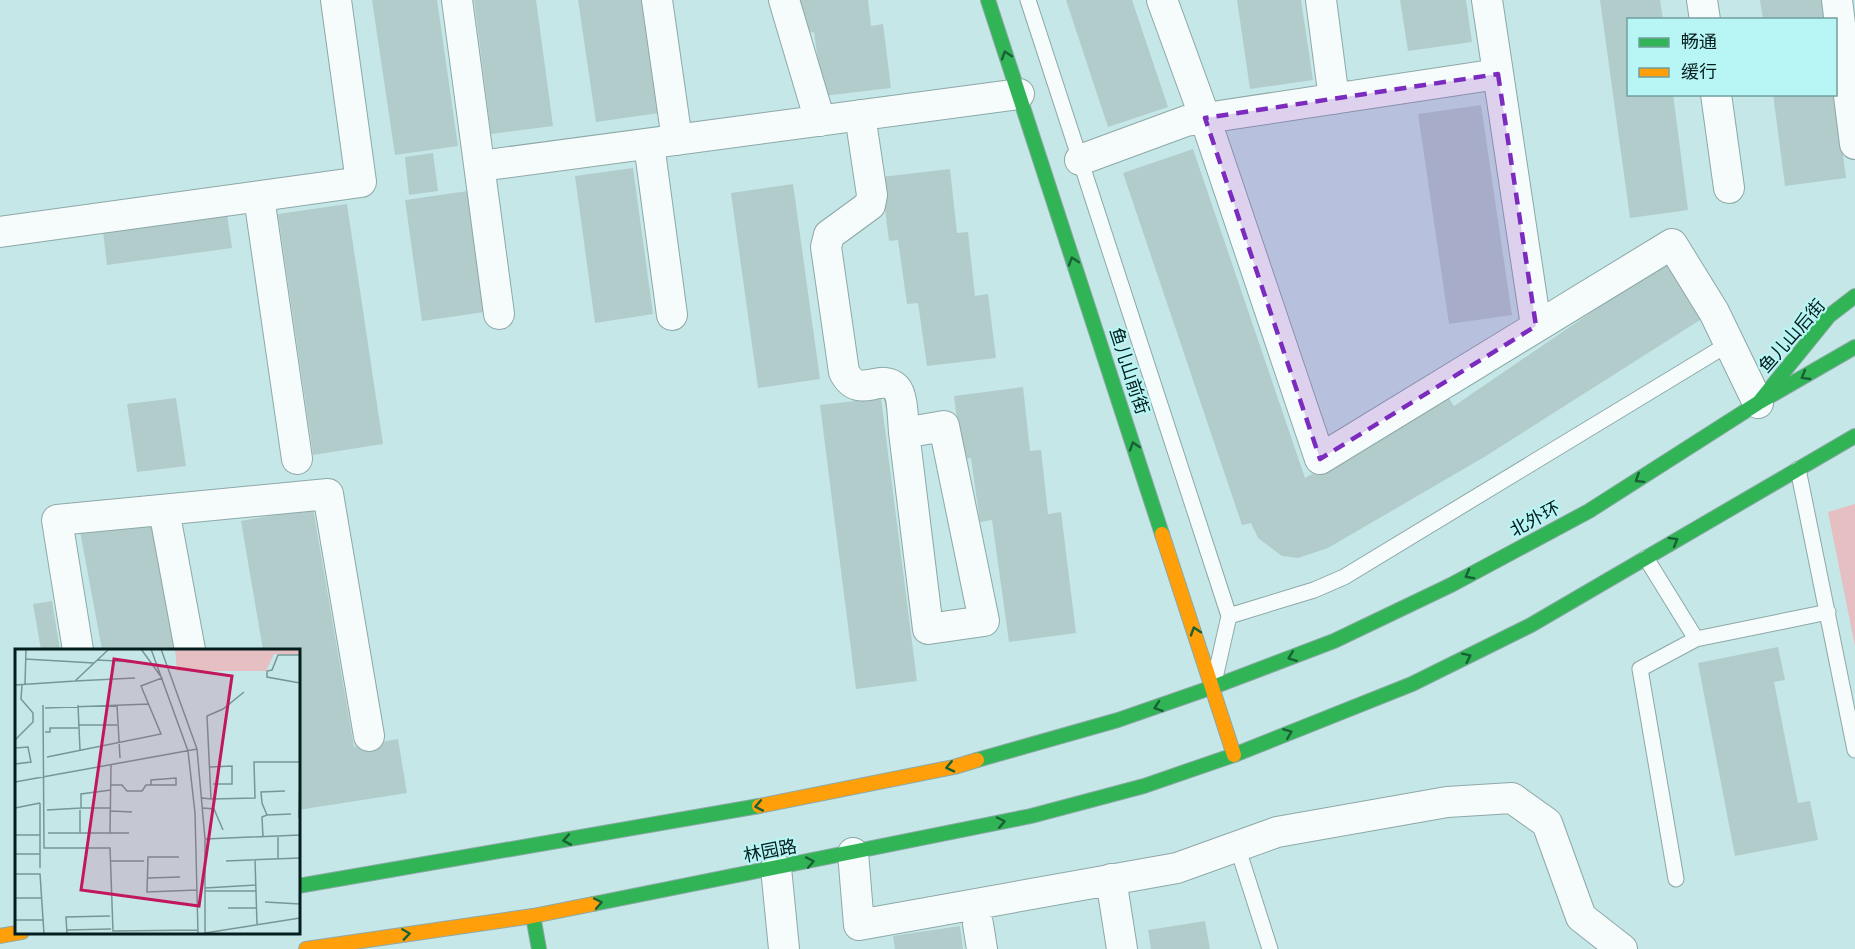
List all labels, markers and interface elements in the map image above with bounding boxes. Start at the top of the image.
legend [1627,18,1837,96]
text: 畅通 [1681,30,1717,52]
one-way arrow [1001,51,1014,61]
text: 缓行 [1681,60,1717,82]
one-way arrow [1068,256,1081,267]
street label: 鱼儿山后街 [1753,294,1829,377]
street label: 鱼儿山前街 [1106,324,1154,417]
one-way arrow [1800,369,1811,381]
one-way arrow [1129,441,1141,452]
one-way arrow [1635,472,1646,483]
street label: 北外环 [1506,496,1564,541]
one-way arrow [1668,537,1678,549]
one-way arrow [1465,568,1476,579]
one-way arrow [1189,626,1202,637]
inset map [15,649,300,934]
one-way arrow [1288,650,1299,662]
one-way arrow [1461,652,1472,664]
one-way arrow [1153,699,1164,712]
one-way arrow [1282,728,1293,740]
one-way arrow [946,760,956,773]
one-way arrow [755,799,765,812]
one-way arrow [996,816,1006,829]
one-way arrow [563,833,573,846]
street label: 林园路 [741,834,798,866]
one-way arrow [805,856,815,869]
one-way arrow [593,897,603,910]
one-way arrow [401,929,410,941]

